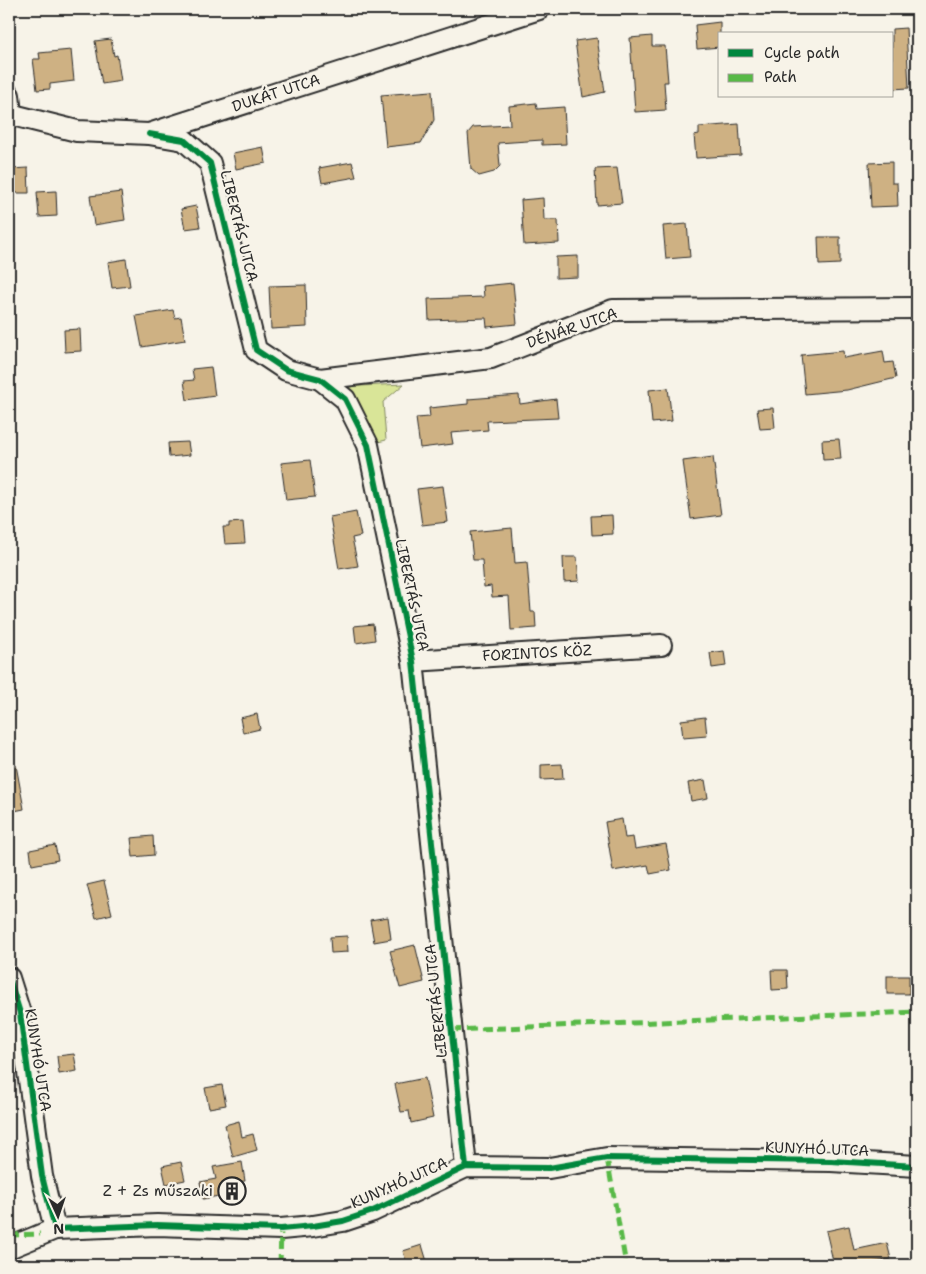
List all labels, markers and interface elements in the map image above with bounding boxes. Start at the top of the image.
legend [718,32,894,98]
text: Cycle path [764,43,840,63]
text: Path [764,67,797,87]
street label: DUKÁT UTCA [229,68,323,117]
street label: LIBERTÁS UTCA [215,168,264,284]
street label: DÉNÁR UTCA [524,302,620,353]
street label: LIBERTÁS UTCA [390,537,435,653]
street label: FORINTOS KÖZ [482,640,592,666]
street label: LIBERTÁS UTCA [419,943,452,1059]
street label: KUNYHÓ UTCA [20,1007,57,1113]
street label: KUNYHÓ UTCA [765,1136,870,1161]
street label: KUNYHÓ UTCA [347,1152,451,1213]
building icon: Z + Zs műszaki [217,1176,247,1206]
place label: Z + Zs műszaki [103,1181,213,1201]
north arrow [32,1192,82,1242]
text: N [53,1220,65,1238]

